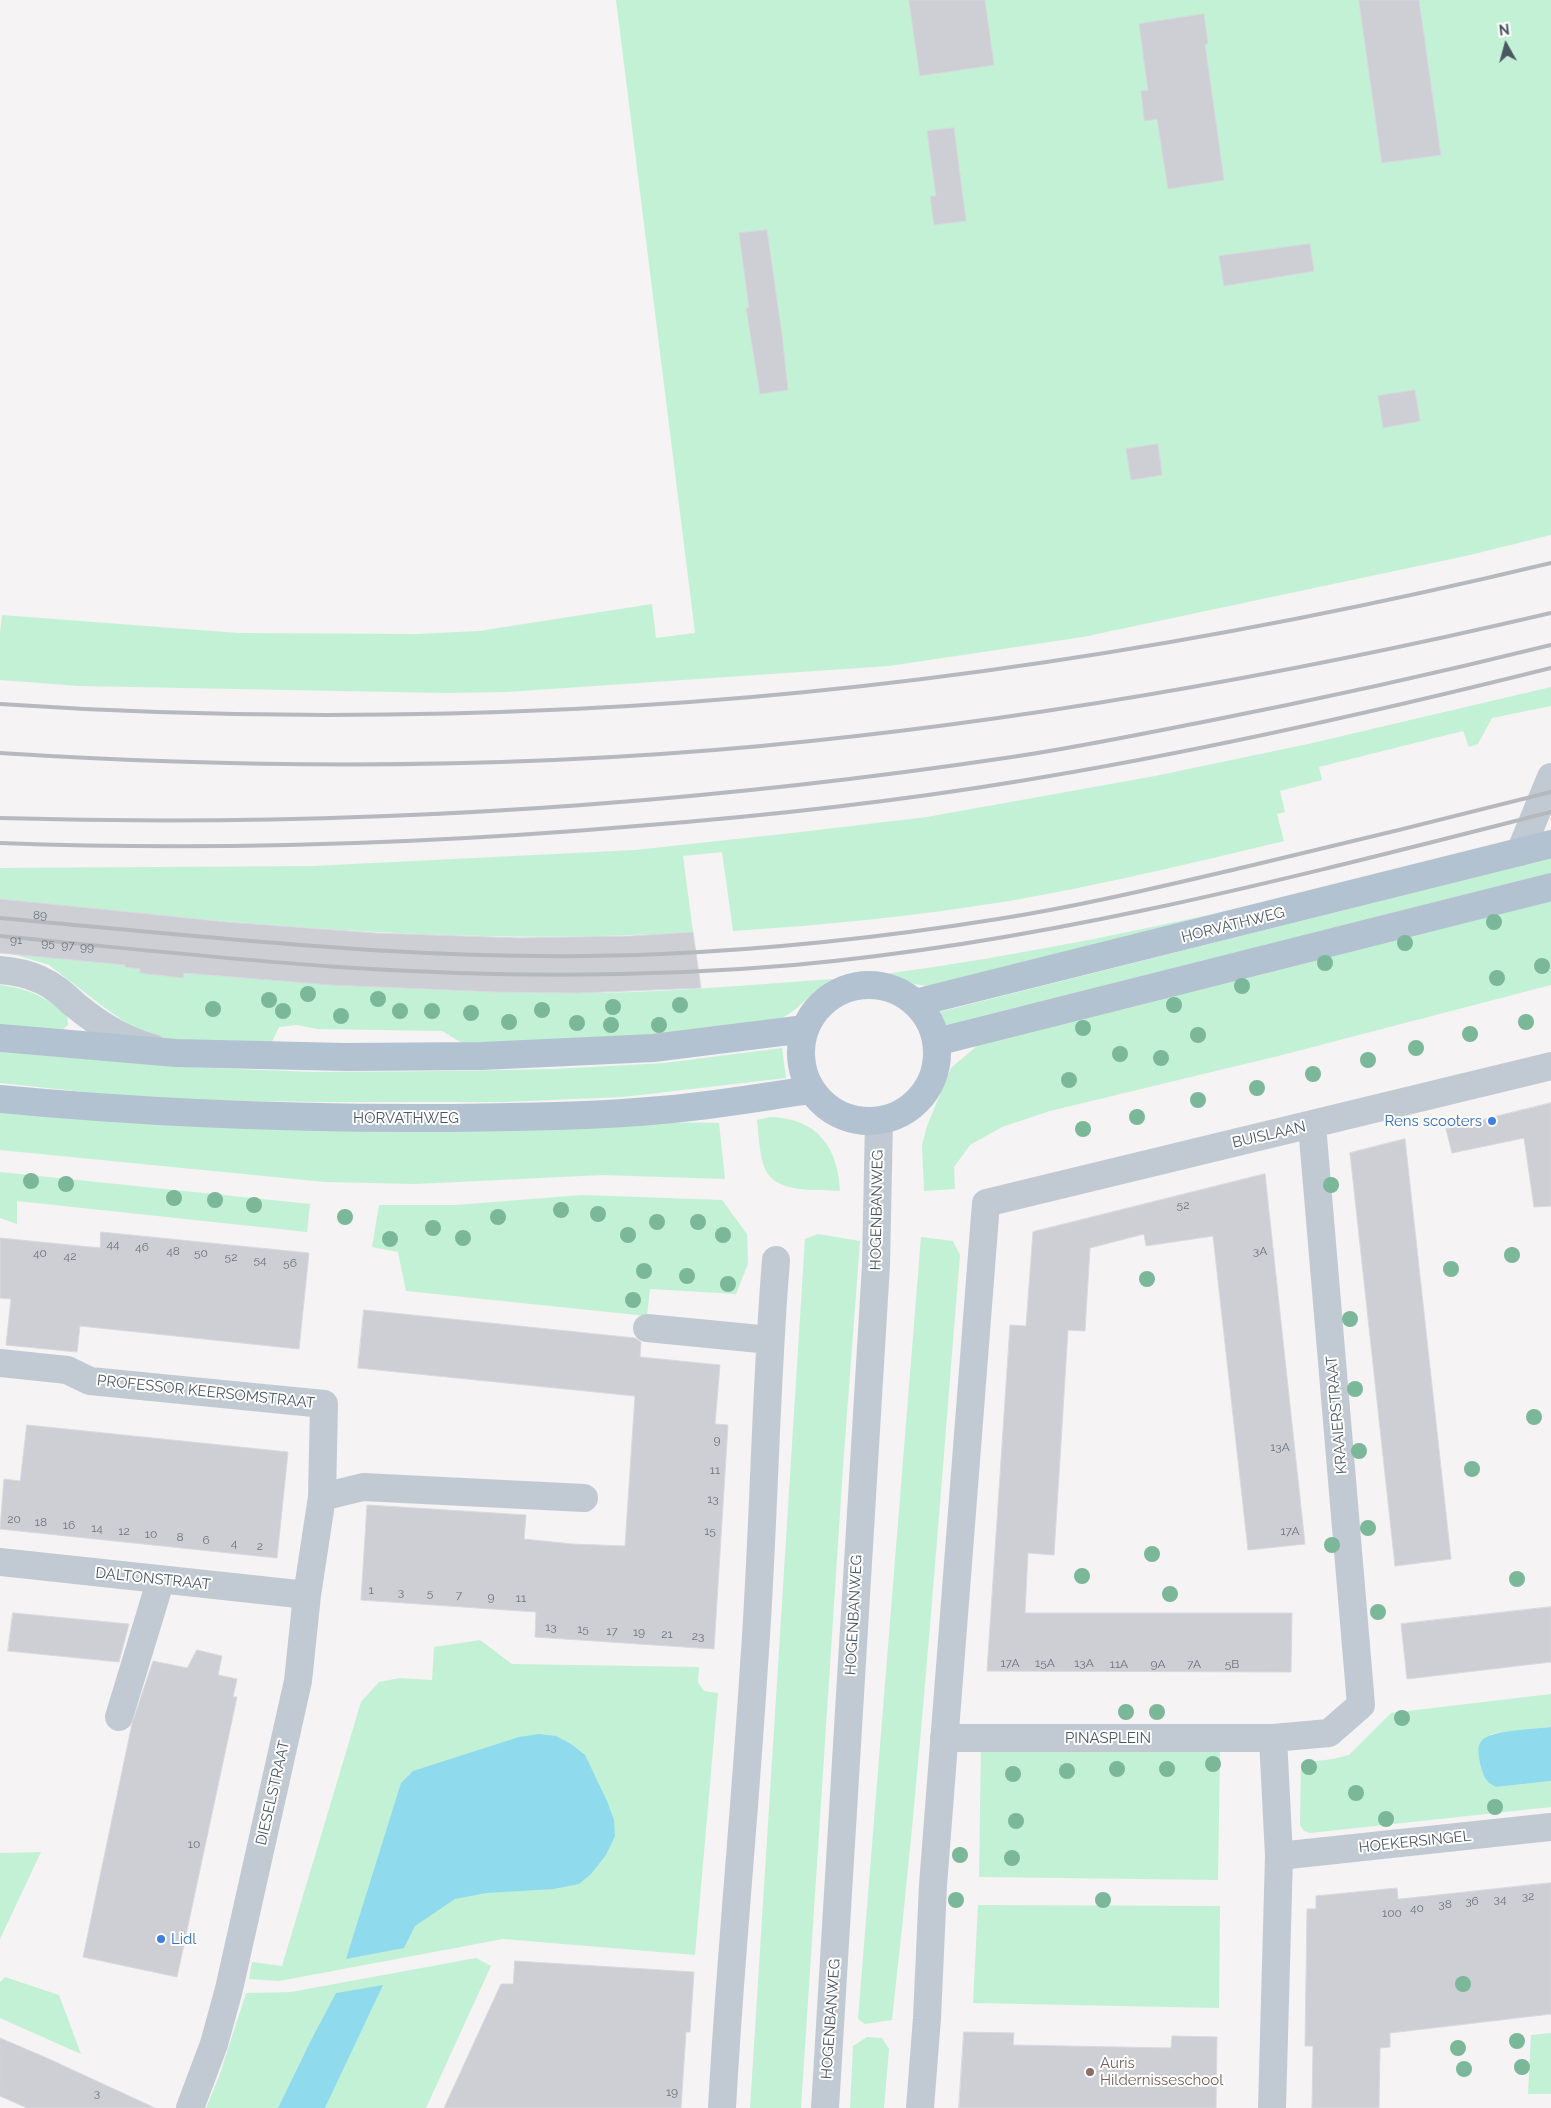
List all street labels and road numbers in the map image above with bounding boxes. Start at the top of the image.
street label: HORVÁTHWEG [1179,903,1287,947]
street label: HORVATHWEG [353,1109,459,1127]
street label: BUISLAAN [1231,1118,1307,1152]
street label: HOGENBANWEG [867,1150,887,1270]
street label: KRAAIERSTRAAT [1323,1355,1351,1475]
street label: PROFESSOR KEERSOMSTRAAT [96,1372,316,1412]
street label: HOGENBANWEG [842,1554,866,1676]
street label: DALTONSTRAAT [95,1564,211,1594]
street label: PINASPLEIN [1065,1729,1151,1747]
street label: DIESELSTRAAT [252,1739,294,1847]
street label: HOEKERSINGEL [1358,1827,1472,1857]
street label: HOGENBANWEG [818,1958,844,2080]

